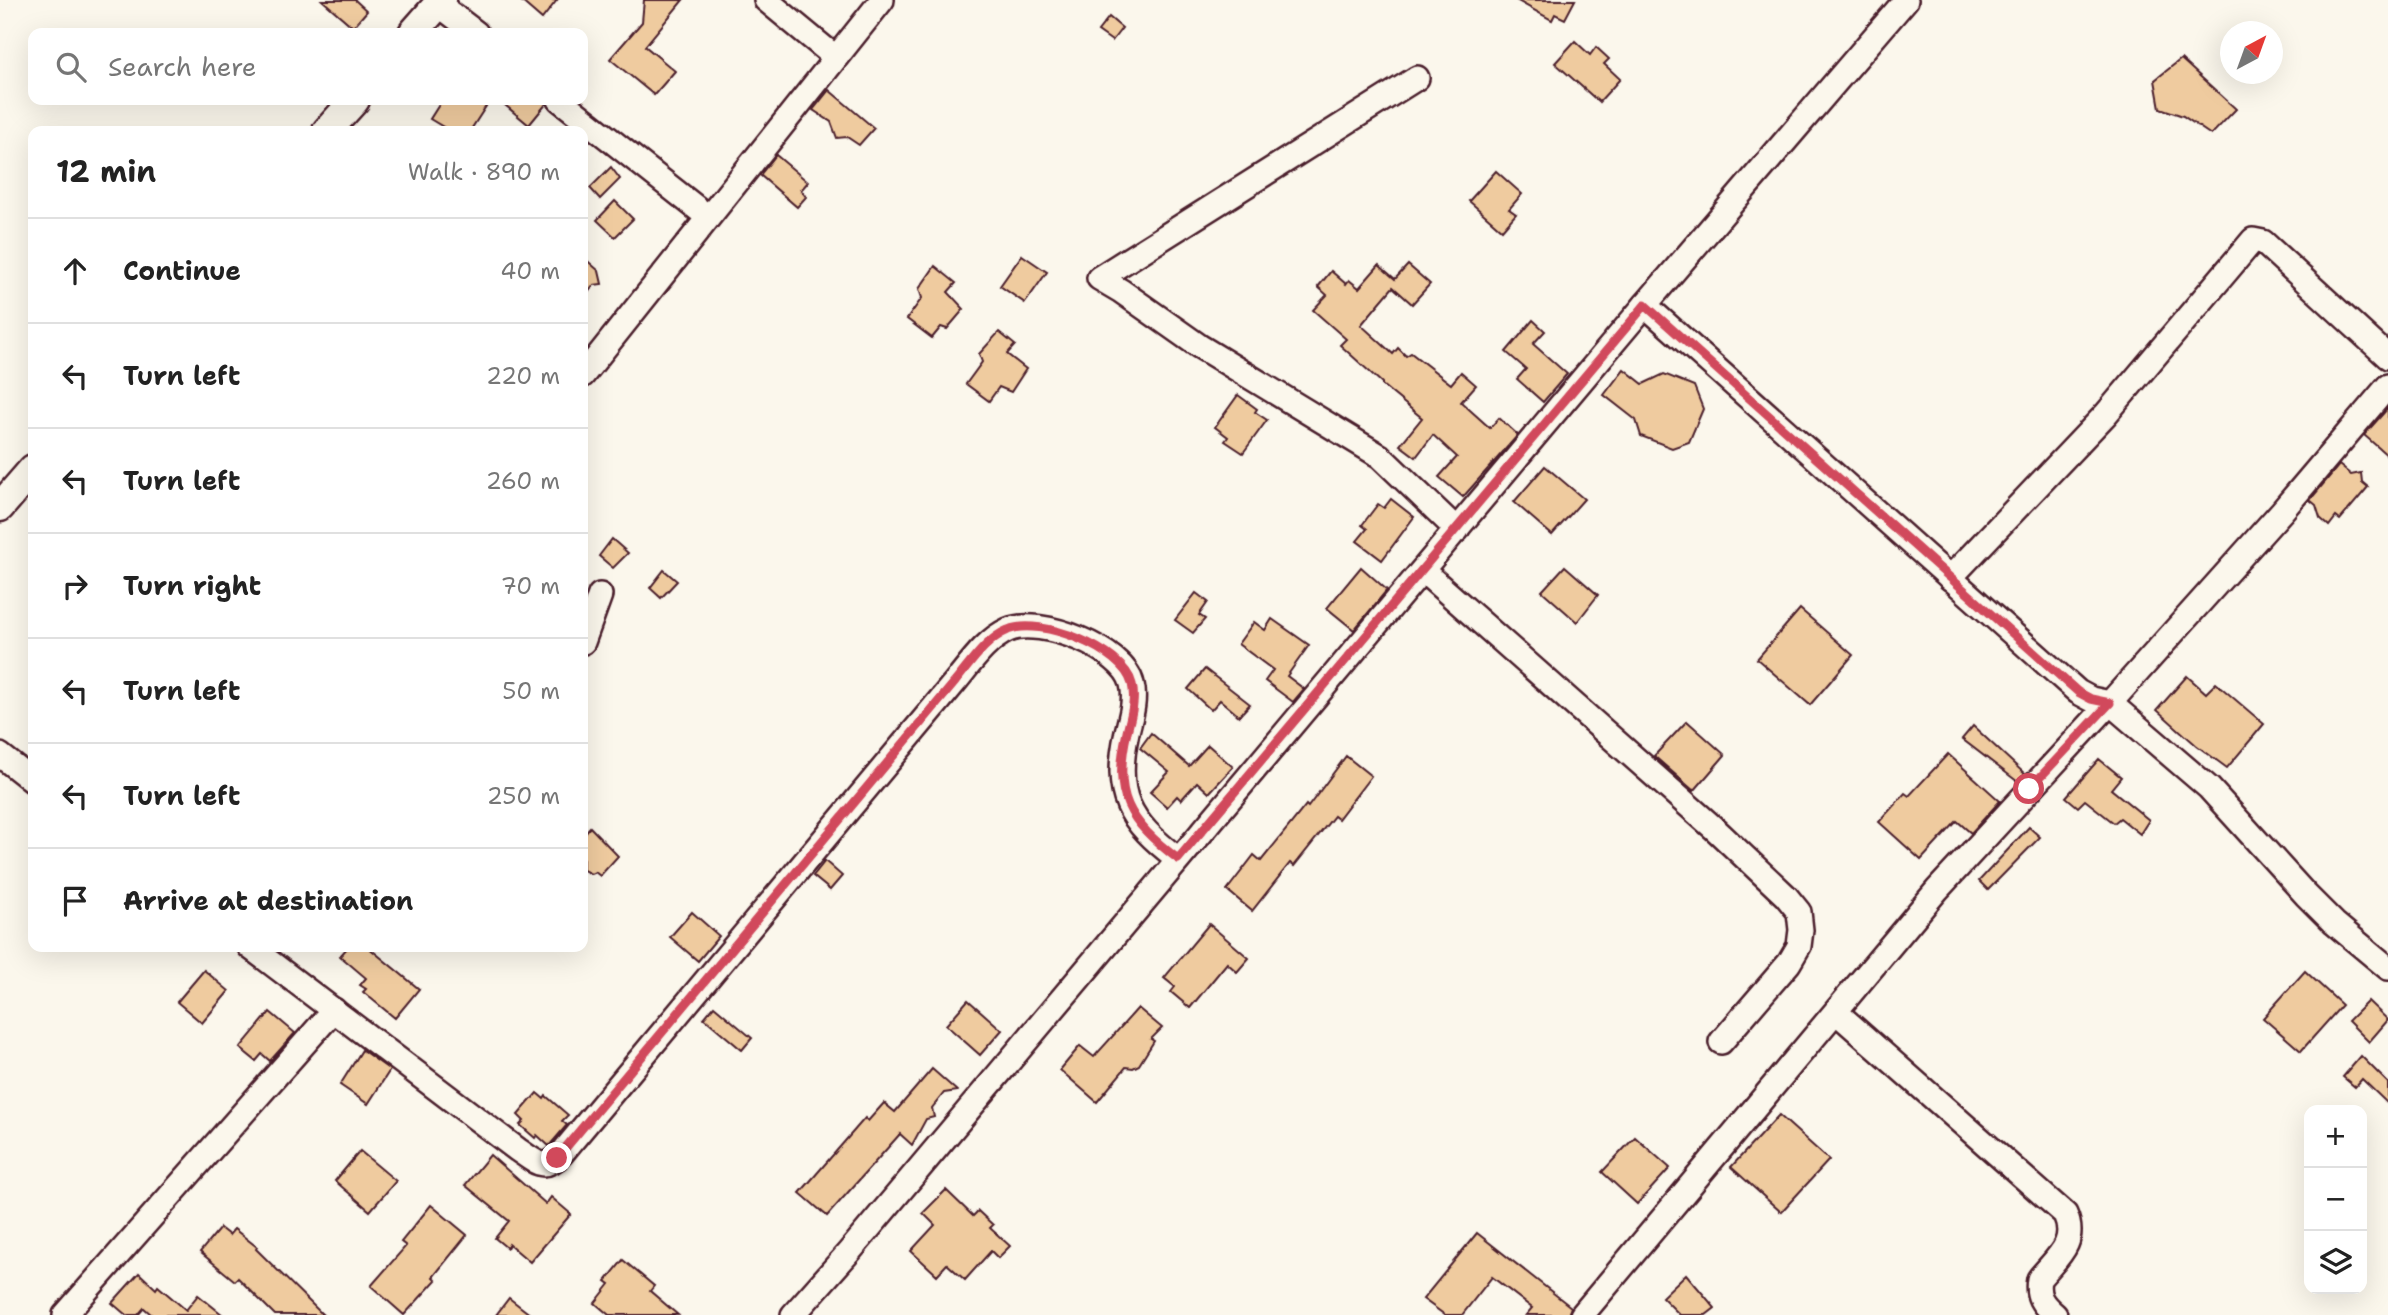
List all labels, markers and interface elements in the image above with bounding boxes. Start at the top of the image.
north arrow [2220,21,2283,84]
search box [28,28,588,105]
icon: search [52,48,90,86]
text: Search here [108,49,257,84]
text: 12 min [56,151,156,192]
text: Walk · 890 m [408,157,560,187]
icon: ahead [56,252,94,290]
text: Continue [123,253,241,288]
text: 40 m [500,256,560,286]
icon: left [56,357,94,395]
text: Turn left [123,358,240,393]
text: 220 m [486,361,560,391]
icon: left [56,462,94,500]
text: Turn left [123,463,240,498]
text: 260 m [486,466,560,496]
icon: right [56,567,94,605]
text: Turn right [123,568,261,603]
text: 70 m [501,571,560,601]
icon: left [56,672,94,710]
text: Turn left [123,673,240,708]
text: 50 m [502,676,560,706]
route start [2013,773,2044,804]
icon: left [56,777,94,815]
text: Turn left [123,778,240,813]
text: 250 m [487,781,560,811]
icon: arrive [56,882,94,920]
text: Arrive at destination [123,883,413,918]
map controls [2304,1105,2367,1294]
button: + [2304,1105,2367,1168]
route end [541,1142,572,1173]
button: − [2304,1168,2367,1231]
button: layers [2304,1231,2367,1294]

